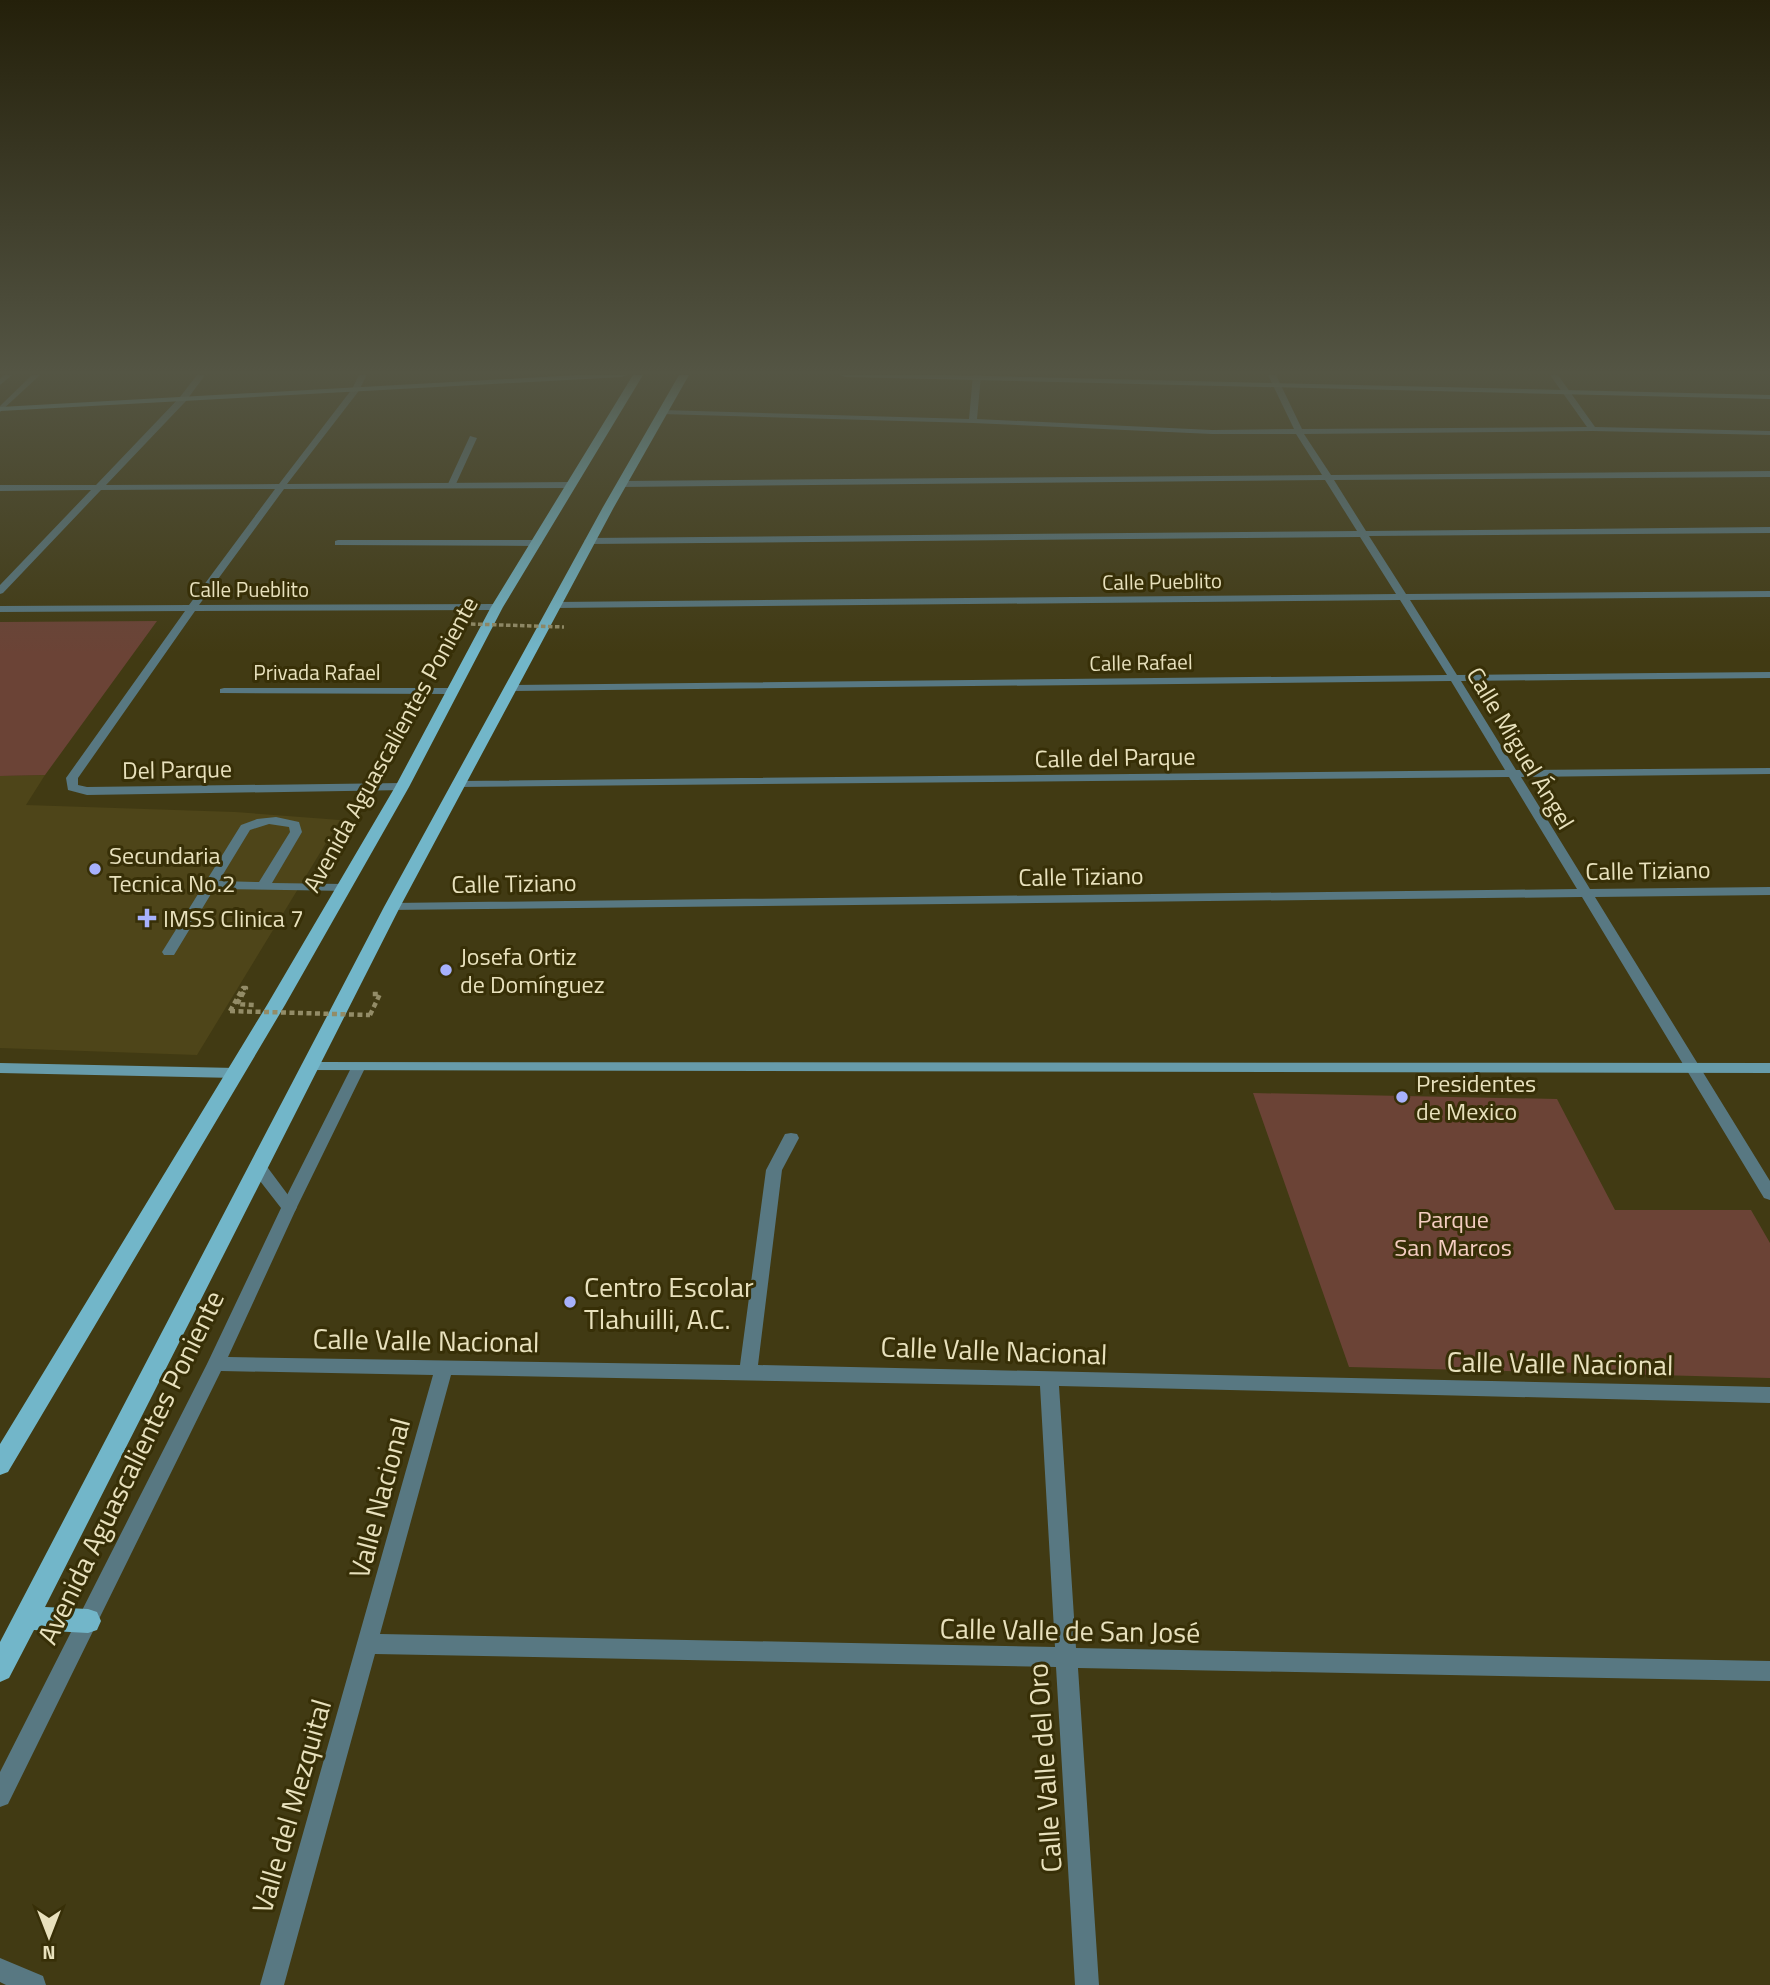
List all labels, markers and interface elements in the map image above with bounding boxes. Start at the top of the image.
street label: Calle Pueblito [1102,564,1222,598]
street label: Calle Pueblito [189,573,309,605]
street label: Avenida Aguascalientes Poniente [293,589,487,899]
street label: Calle Rafael [1089,645,1193,679]
street label: Privada Rafael [253,656,381,688]
street label: Calle Miguel Ángel [1458,660,1584,836]
street label: Calle del Parque [1034,738,1196,776]
street label: Del Parque [122,750,232,788]
place label: Secundaria Tecnica No.2 [109,837,235,901]
street label: Calle Tiziano [1585,851,1711,889]
street label: Calle Tiziano [1018,857,1144,895]
marker: Secundaria Tecnica No.2 [87,861,103,877]
street label: Calle Tiziano [451,864,577,902]
place label: IMSS Clinica 7 [163,900,304,936]
marker: IMSS Clinica 7 [137,908,157,928]
place label: Josefa Ortiz de Domínguez [460,938,605,1002]
marker: Josefa Ortiz de Domínguez [438,962,454,978]
place label: Presidentes de Mexico [1416,1065,1536,1129]
marker: Presidentes de Mexico [1394,1089,1410,1105]
park label: Parque San Marcos [1394,1201,1512,1265]
place label: Centro Escolar Tlahuilli, A.C. [584,1265,754,1340]
street label: Avenida Aguascalientes Poniente [25,1283,235,1651]
marker: Centro Escolar Tlahuilli, A.C. [562,1294,578,1310]
street label: Calle Valle Nacional [312,1317,540,1363]
street label: Calle Valle Nacional [880,1325,1108,1375]
street label: Calle Valle Nacional [1446,1340,1674,1386]
street label: Valle Nacional [337,1413,421,1583]
street label: Calle Valle de San José [939,1606,1201,1654]
street label: Calle Valle del Oro [1015,1662,1073,1874]
street label: Valle del Mezquital [240,1694,342,1918]
north arrow [14,1901,84,1971]
text: N [42,1939,56,1968]

